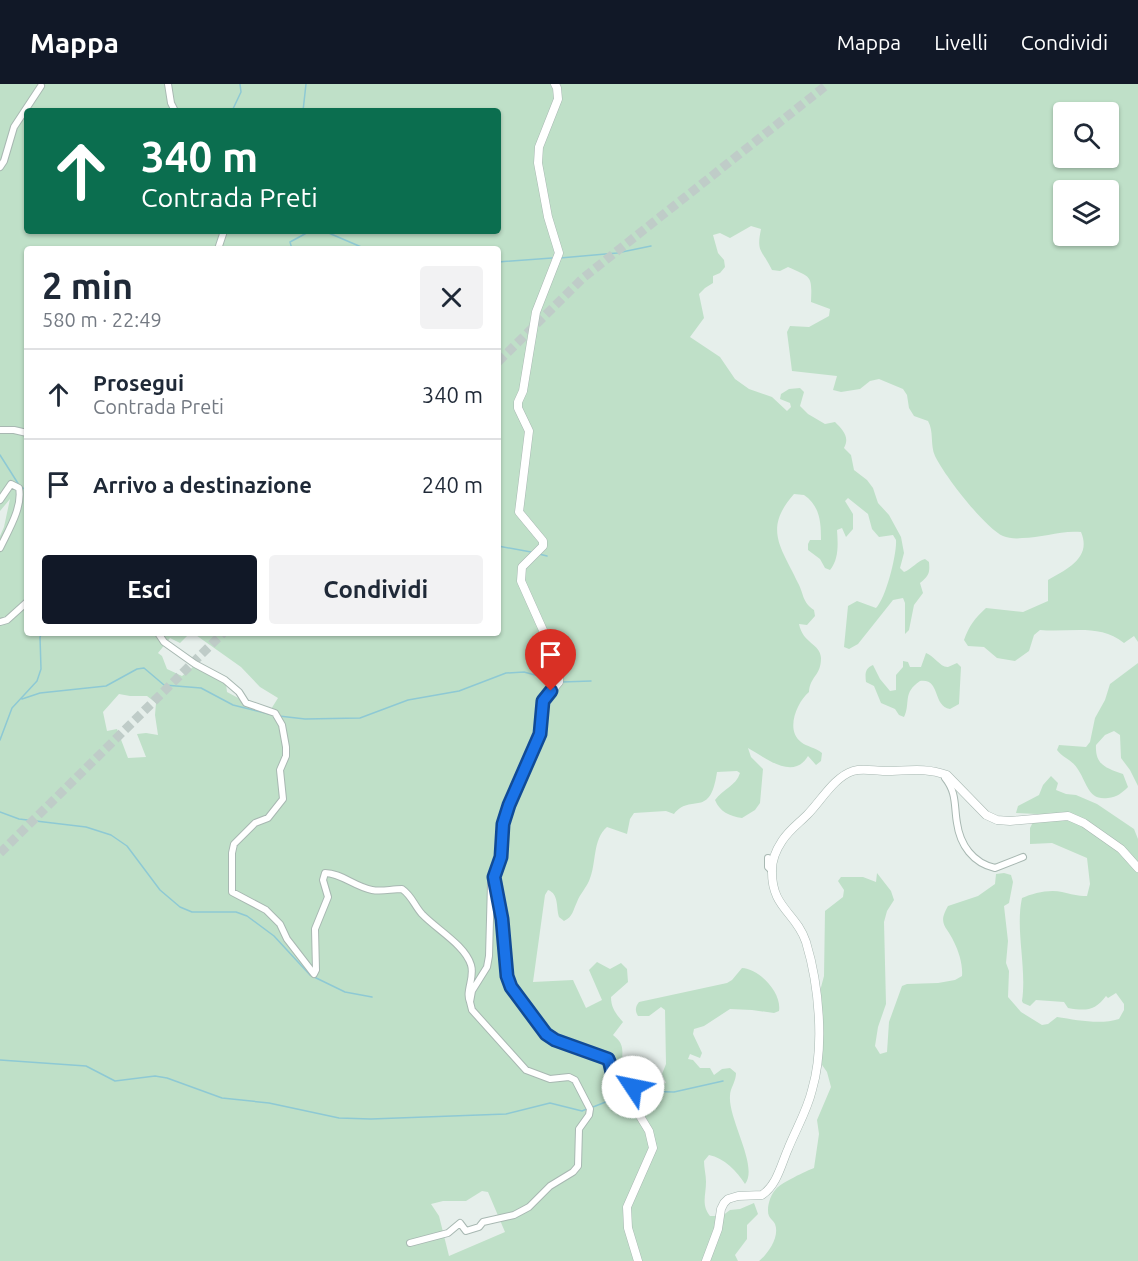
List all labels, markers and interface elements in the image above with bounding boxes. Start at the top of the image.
text: Mappa [30,27,119,58]
text: Mappa [837,30,901,54]
text: Livelli [934,30,988,54]
text: Condividi [1021,30,1108,54]
map controls [1053,102,1119,246]
button: search [1053,102,1119,168]
icon: ahead [42,132,120,210]
text: 340 m [141,133,258,180]
button: layers [1053,180,1119,246]
text: Contrada Preti [141,182,318,212]
text: 2 min [42,265,133,306]
button: close [420,266,483,329]
text: 580 m · 22:49 [42,308,162,331]
text: Prosegui [93,370,184,395]
icon: ahead [42,378,75,411]
text: 340 m [422,382,483,407]
text: Contrada Preti [93,395,224,418]
icon: arrive [42,468,75,501]
text: Arrivo a destinazione [93,472,312,497]
text: 240 m [422,472,483,497]
button: Esci [42,555,257,624]
button: Condividi [269,555,483,624]
pin [525,629,576,691]
icon: arrive [534,638,567,671]
position arrow [601,1055,665,1119]

